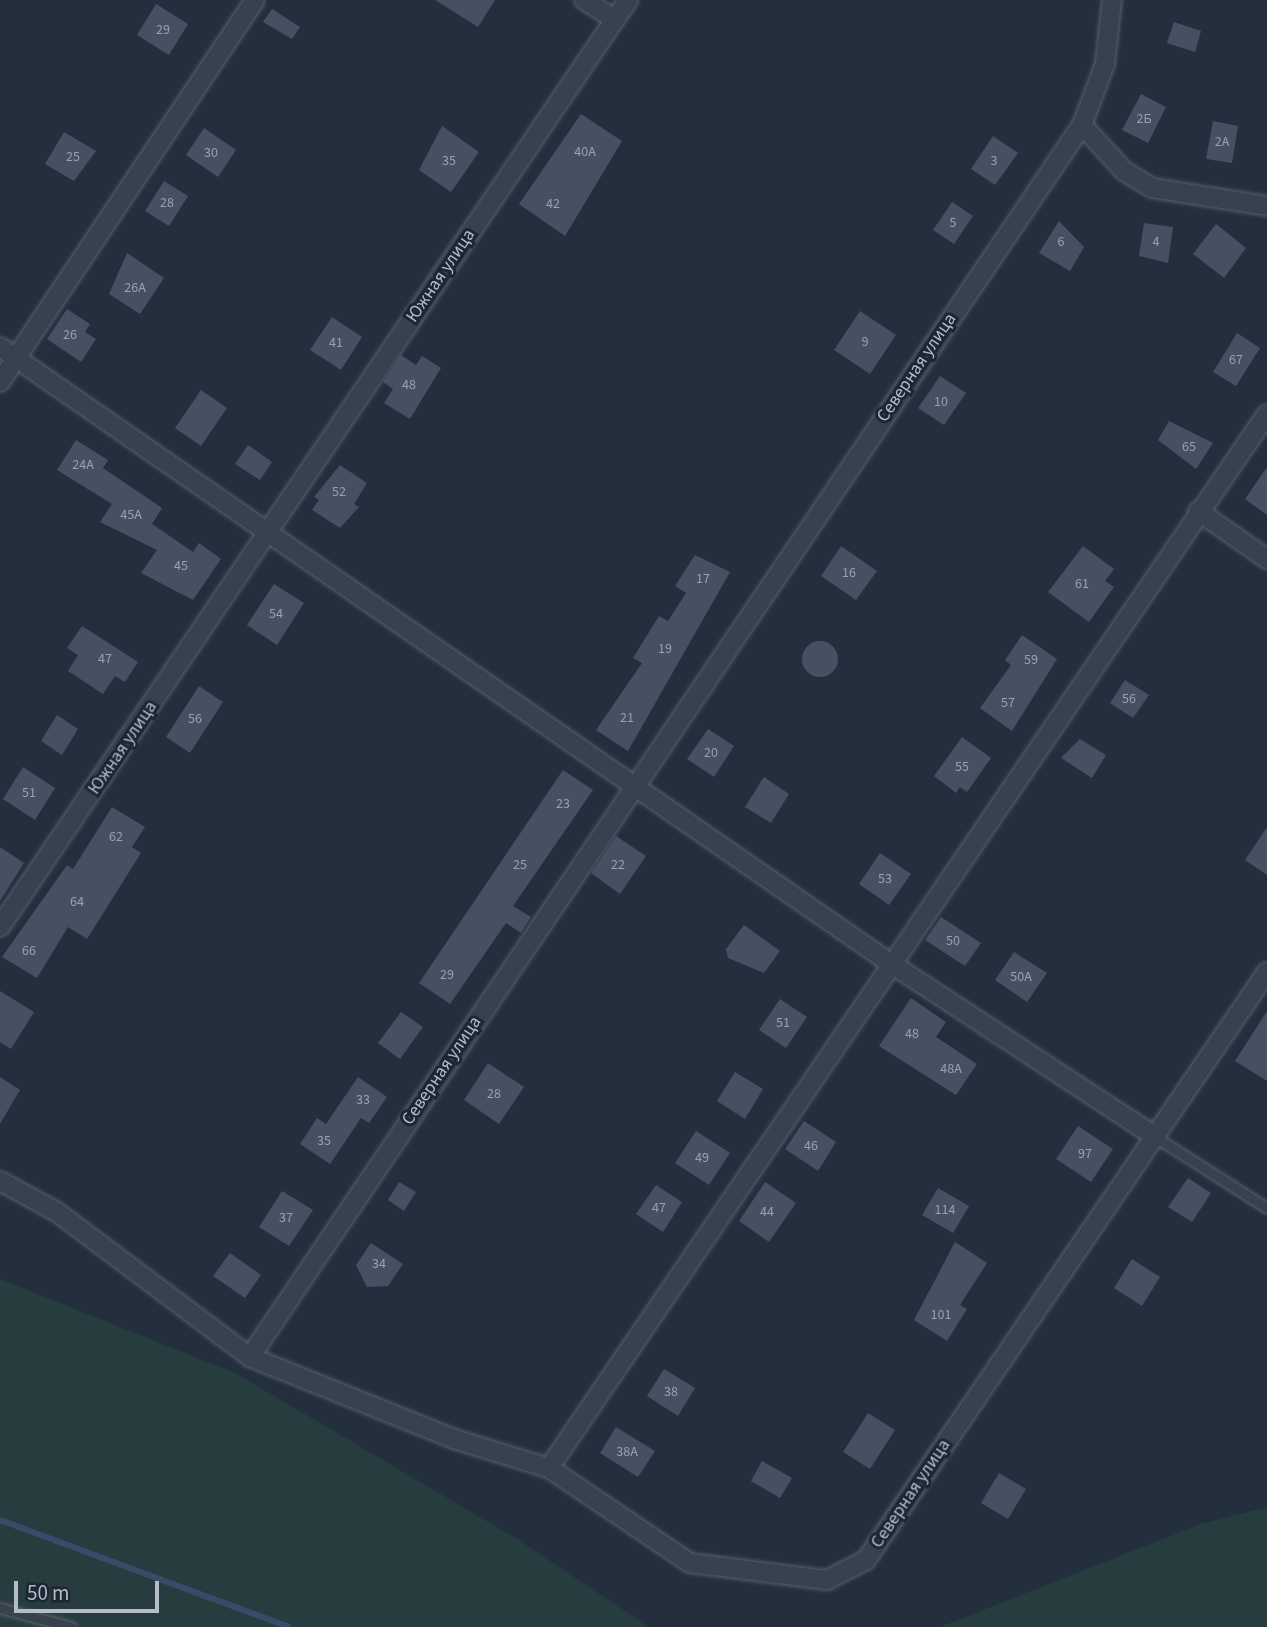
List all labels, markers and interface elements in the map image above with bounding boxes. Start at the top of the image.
house number: 29 [156,22,170,38]
house number: 2Б [1136,111,1152,127]
house number: 2А [1215,134,1229,150]
house number: 40А [574,144,596,160]
house number: 30 [204,145,218,161]
house number: 25 [66,149,80,165]
house number: 35 [442,153,456,169]
house number: 3 [991,153,997,169]
house number: 28 [160,195,174,211]
house number: 42 [546,196,560,212]
house number: 5 [950,215,956,231]
street label: Южная улица [402,225,480,327]
house number: 6 [1058,234,1064,250]
house number: 4 [1153,234,1159,250]
house number: 26А [124,280,146,296]
street label: Северная улица [873,310,961,426]
house number: 26 [63,327,77,343]
house number: 9 [862,334,868,350]
house number: 41 [329,335,343,351]
house number: 67 [1229,352,1243,368]
house number: 48 [402,377,416,393]
house number: 10 [934,394,948,410]
house number: 65 [1182,439,1196,455]
house number: 24А [72,457,94,473]
house number: 52 [332,484,346,500]
house number: 45А [120,507,142,523]
house number: 45 [174,558,188,574]
house number: 16 [842,565,856,581]
house number: 17 [696,571,710,587]
house number: 61 [1075,576,1089,592]
house number: 54 [269,606,283,622]
house number: 19 [658,641,672,657]
house number: 47 [98,651,112,667]
house number: 59 [1024,652,1038,668]
house number: 56 [1122,691,1136,707]
house number: 57 [1001,695,1015,711]
street label: Южная улица [84,697,162,799]
house number: 21 [620,710,634,726]
house number: 56 [188,711,202,727]
house number: 20 [704,745,718,761]
house number: 55 [955,759,969,775]
house number: 51 [22,785,36,801]
house number: 23 [556,796,570,812]
house number: 62 [109,829,123,845]
house number: 25 [513,857,527,873]
house number: 22 [611,857,625,873]
house number: 53 [878,871,892,887]
house number: 64 [70,894,84,910]
house number: 50 [946,933,960,949]
house number: 66 [22,943,36,959]
house number: 29 [440,967,454,983]
house number: 50А [1010,969,1032,985]
street label: Северная улица [398,1013,486,1129]
house number: 51 [776,1015,790,1031]
house number: 48 [905,1026,919,1042]
house number: 48А [940,1061,962,1077]
house number: 28 [487,1086,501,1102]
house number: 33 [356,1092,370,1108]
house number: 35 [317,1133,331,1149]
house number: 46 [804,1138,818,1154]
house number: 97 [1078,1146,1092,1162]
house number: 49 [695,1150,709,1166]
house number: 47 [652,1200,666,1216]
house number: 114 [935,1202,955,1218]
house number: 44 [760,1204,774,1220]
house number: 37 [279,1210,293,1226]
house number: 34 [372,1256,386,1272]
house number: 101 [931,1307,951,1323]
house number: 38 [664,1384,678,1400]
street label: Северная улица [867,1436,955,1552]
house number: 38А [616,1444,638,1460]
scale bar [18,1568,163,1612]
text: 50 m [27,1578,69,1608]

